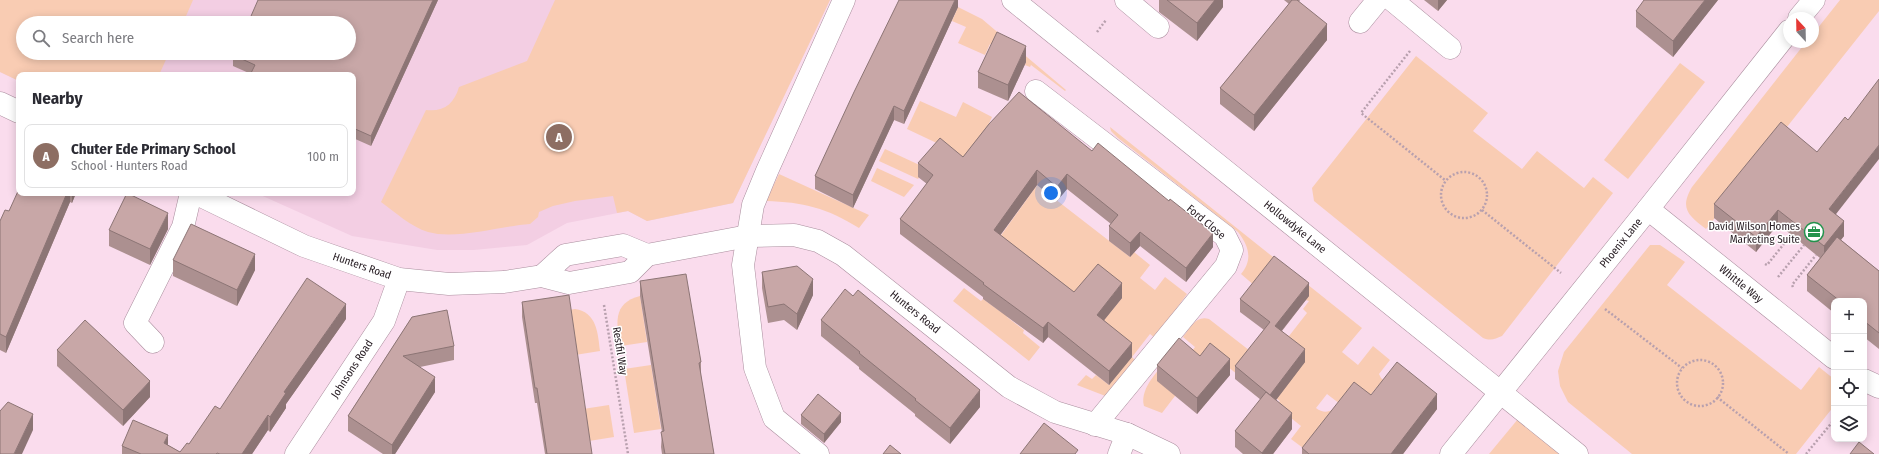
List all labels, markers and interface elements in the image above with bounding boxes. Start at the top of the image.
north arrow [1783,12,1819,48]
search box [16,16,356,60]
icon: search [30,27,52,49]
text: Search here [62,29,134,47]
text: Nearby [32,88,83,109]
pin: A [546,122,572,152]
text: Chuter Ede Primary School [71,140,235,158]
text: A [42,149,50,164]
text: 100 m [307,149,339,164]
text: School · Hunters Road [71,158,188,173]
your location [1041,183,1061,203]
street label: Hollowdyke Lane [1261,198,1329,256]
street label: Ford Close [1184,202,1228,242]
street label: Phoenix Lane [1597,216,1645,270]
place label: David Wilson Homes Marketing Suite [1709,220,1800,246]
office icon: David Wilson Homes Marketing Suite [1803,221,1825,243]
street label: Hunters Road [331,250,393,282]
street label: Whittle Way [1716,262,1766,306]
street label: Hunters Road [887,288,943,336]
map controls [1831,298,1867,442]
button: + [1831,298,1867,334]
street label: Restfil Way [610,326,630,376]
button: − [1831,334,1867,370]
street label: Johnsons Road [328,337,376,401]
button: locate [1831,370,1867,406]
button: layers [1831,406,1867,442]

